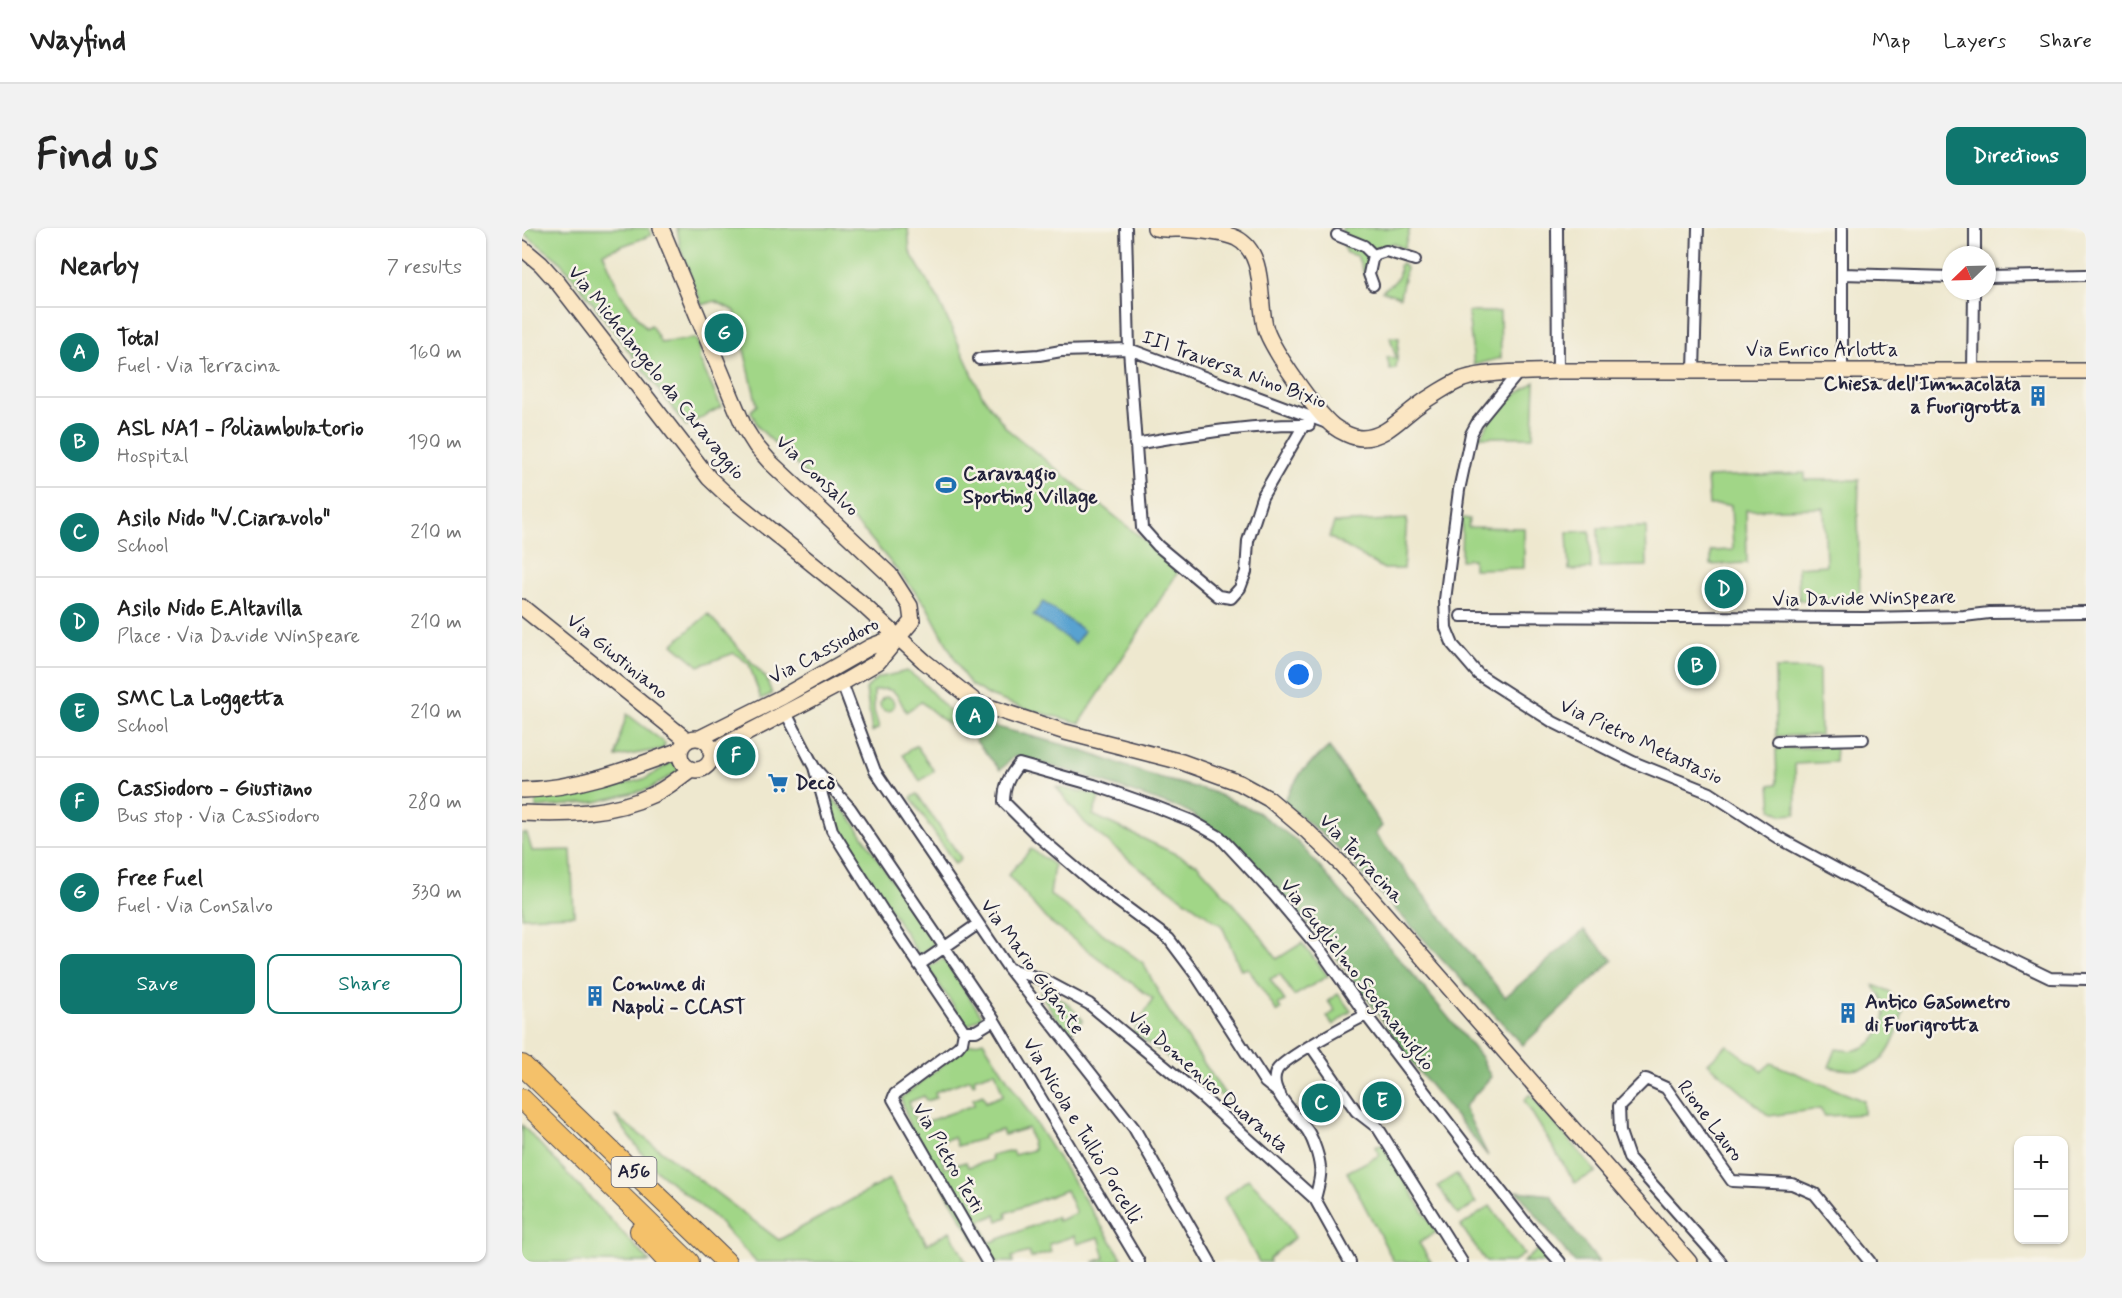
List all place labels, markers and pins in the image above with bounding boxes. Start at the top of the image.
pin: G [704,310,744,356]
place label: Chiesa dell'Immacolata a Fuorigrotta [1823,371,2021,423]
building icon: Chiesa dell'Immacolata a Fuorigrotta [2026,384,2050,408]
place label: Caravaggio Sporting Village [963,461,1098,513]
sports icon: Caravaggio Sporting Village [934,473,958,497]
pin: D [1704,566,1744,612]
pin: B [1678,644,1716,688]
pin: A [956,694,994,738]
pin: F [716,734,756,778]
place label: Decò [795,770,836,797]
supermarket icon: Decò [766,771,790,795]
place label: Comune di Napoli - CCAST [612,971,747,1021]
building icon: Comune di Napoli - CCAST [583,984,607,1008]
place label: Antico Gasometro di Fuorigrotta [1865,989,2010,1039]
building icon: Antico Gasometro di Fuorigrotta [1836,1001,1860,1025]
pin: E [1362,1078,1402,1124]
pin: C [1302,1080,1340,1126]

